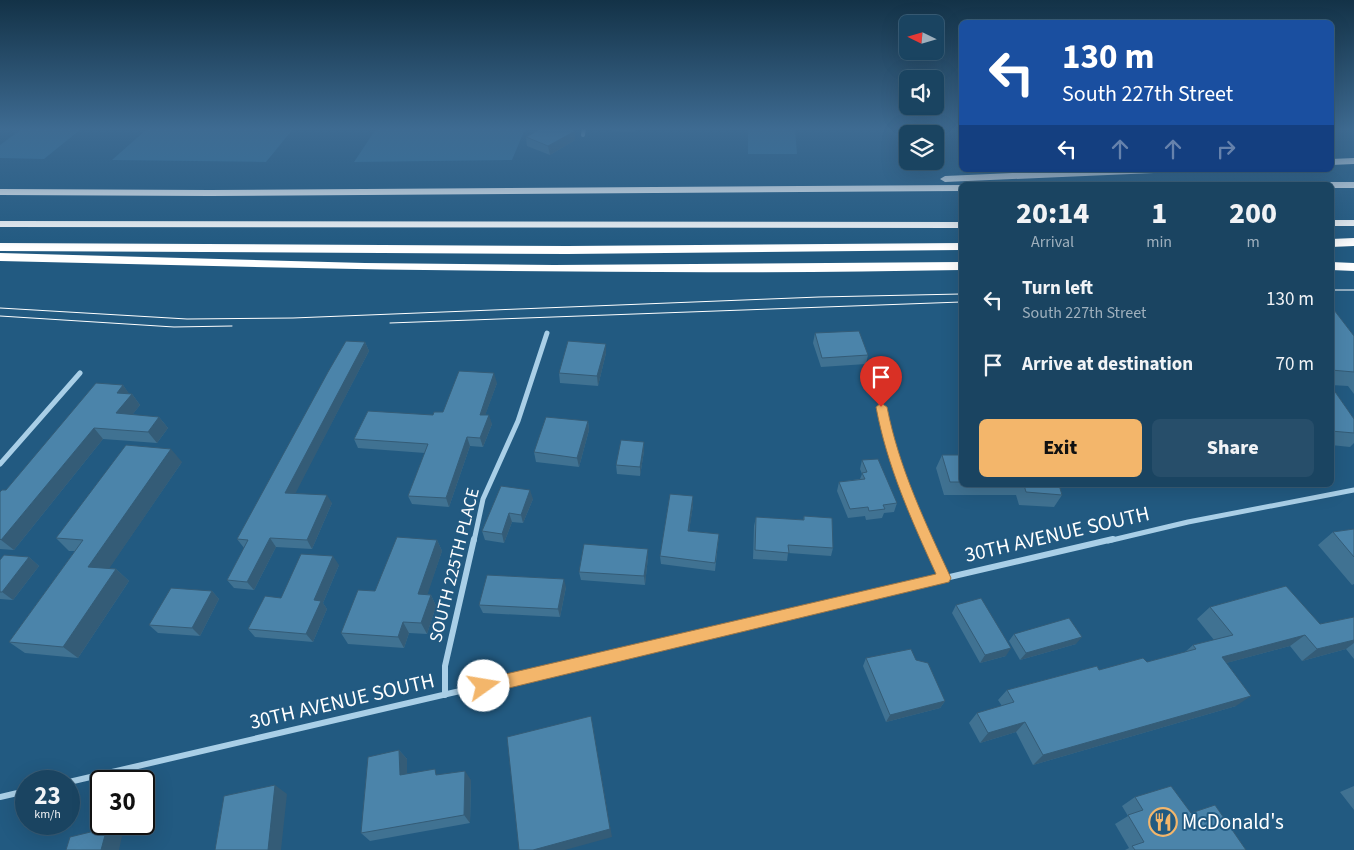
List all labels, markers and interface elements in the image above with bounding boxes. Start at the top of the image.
north arrow [899,15,944,60]
map controls [899,15,944,170]
text: 130 m [1062,32,1154,82]
icon: left [979,40,1044,105]
button: sound [899,70,944,115]
text: South 227th Street [1062,78,1233,110]
button: layers [899,125,944,170]
icon: left [1053,135,1081,163]
icon: ahead [1106,135,1134,163]
icon: ahead [1159,135,1187,163]
icon: right [1212,135,1240,163]
text: 20:14 [1016,192,1089,235]
text: 1 [1151,192,1167,235]
text: 200 [1229,192,1277,235]
text: Arrival [1031,231,1074,253]
text: min [1146,231,1172,253]
text: m [1246,231,1260,253]
text: Turn left [1022,275,1093,302]
icon: left [979,286,1007,314]
text: 130 m [1266,286,1314,313]
text: South 227th Street [1022,302,1147,324]
icon: arrive [979,351,1007,379]
text: Arrive at destination [1022,351,1193,378]
text: 70 m [1276,351,1314,378]
pin [860,356,902,407]
icon: arrive [867,363,895,391]
button: Exit [979,419,1142,477]
button: Share [1152,419,1314,477]
street label: SOUTH 225TH PLACE [423,485,486,645]
street label: 30TH AVENUE SOUTH [962,498,1152,570]
position arrow [457,659,509,711]
street label: 30TH AVENUE SOUTH [247,665,437,737]
speed limit sign: 30 [90,770,155,835]
text: 23 [34,778,61,814]
text: km/h [34,806,61,823]
restaurant icon: McDonald's [1148,807,1178,837]
place label: McDonald's [1182,807,1284,837]

